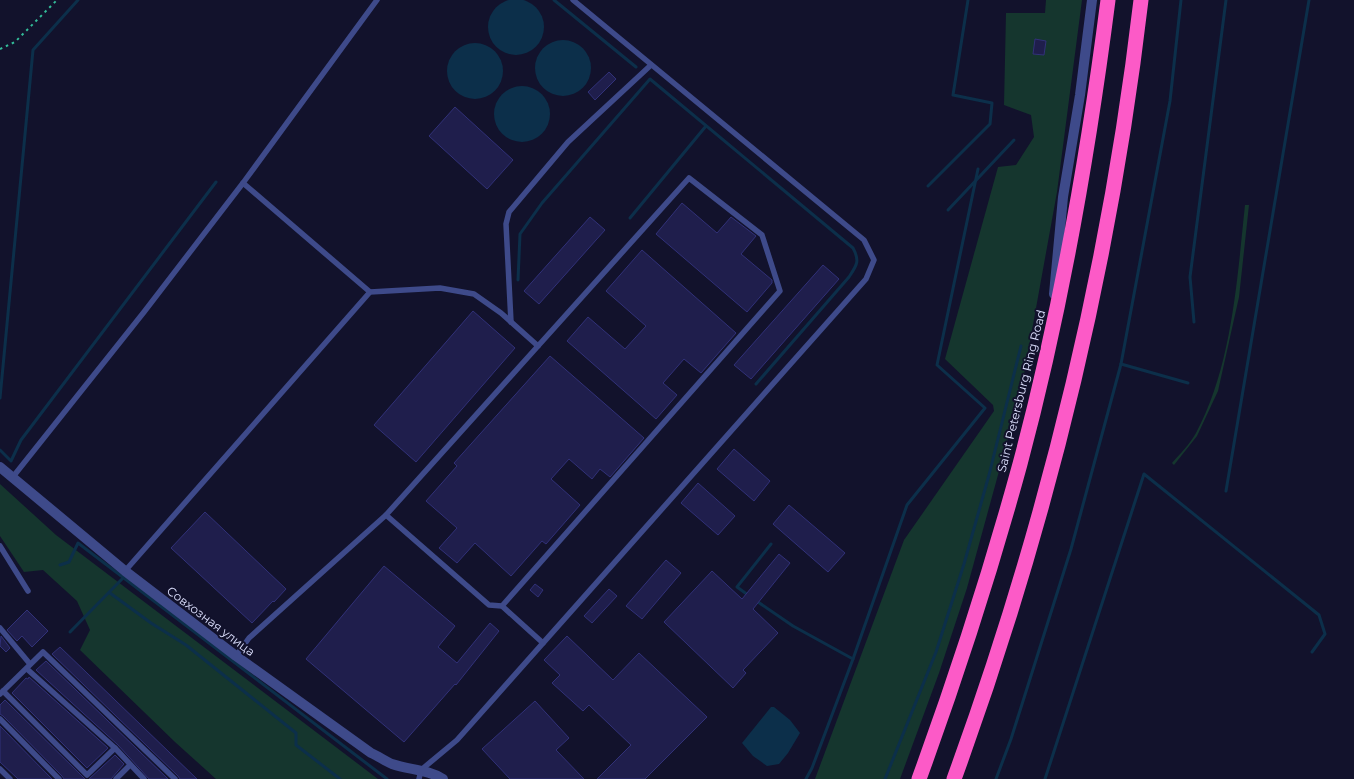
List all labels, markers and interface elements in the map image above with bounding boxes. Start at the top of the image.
street label: Saint Petersburg Ring Road [994,308,1048,474]
street label: Совхозная улица [164,583,258,659]

